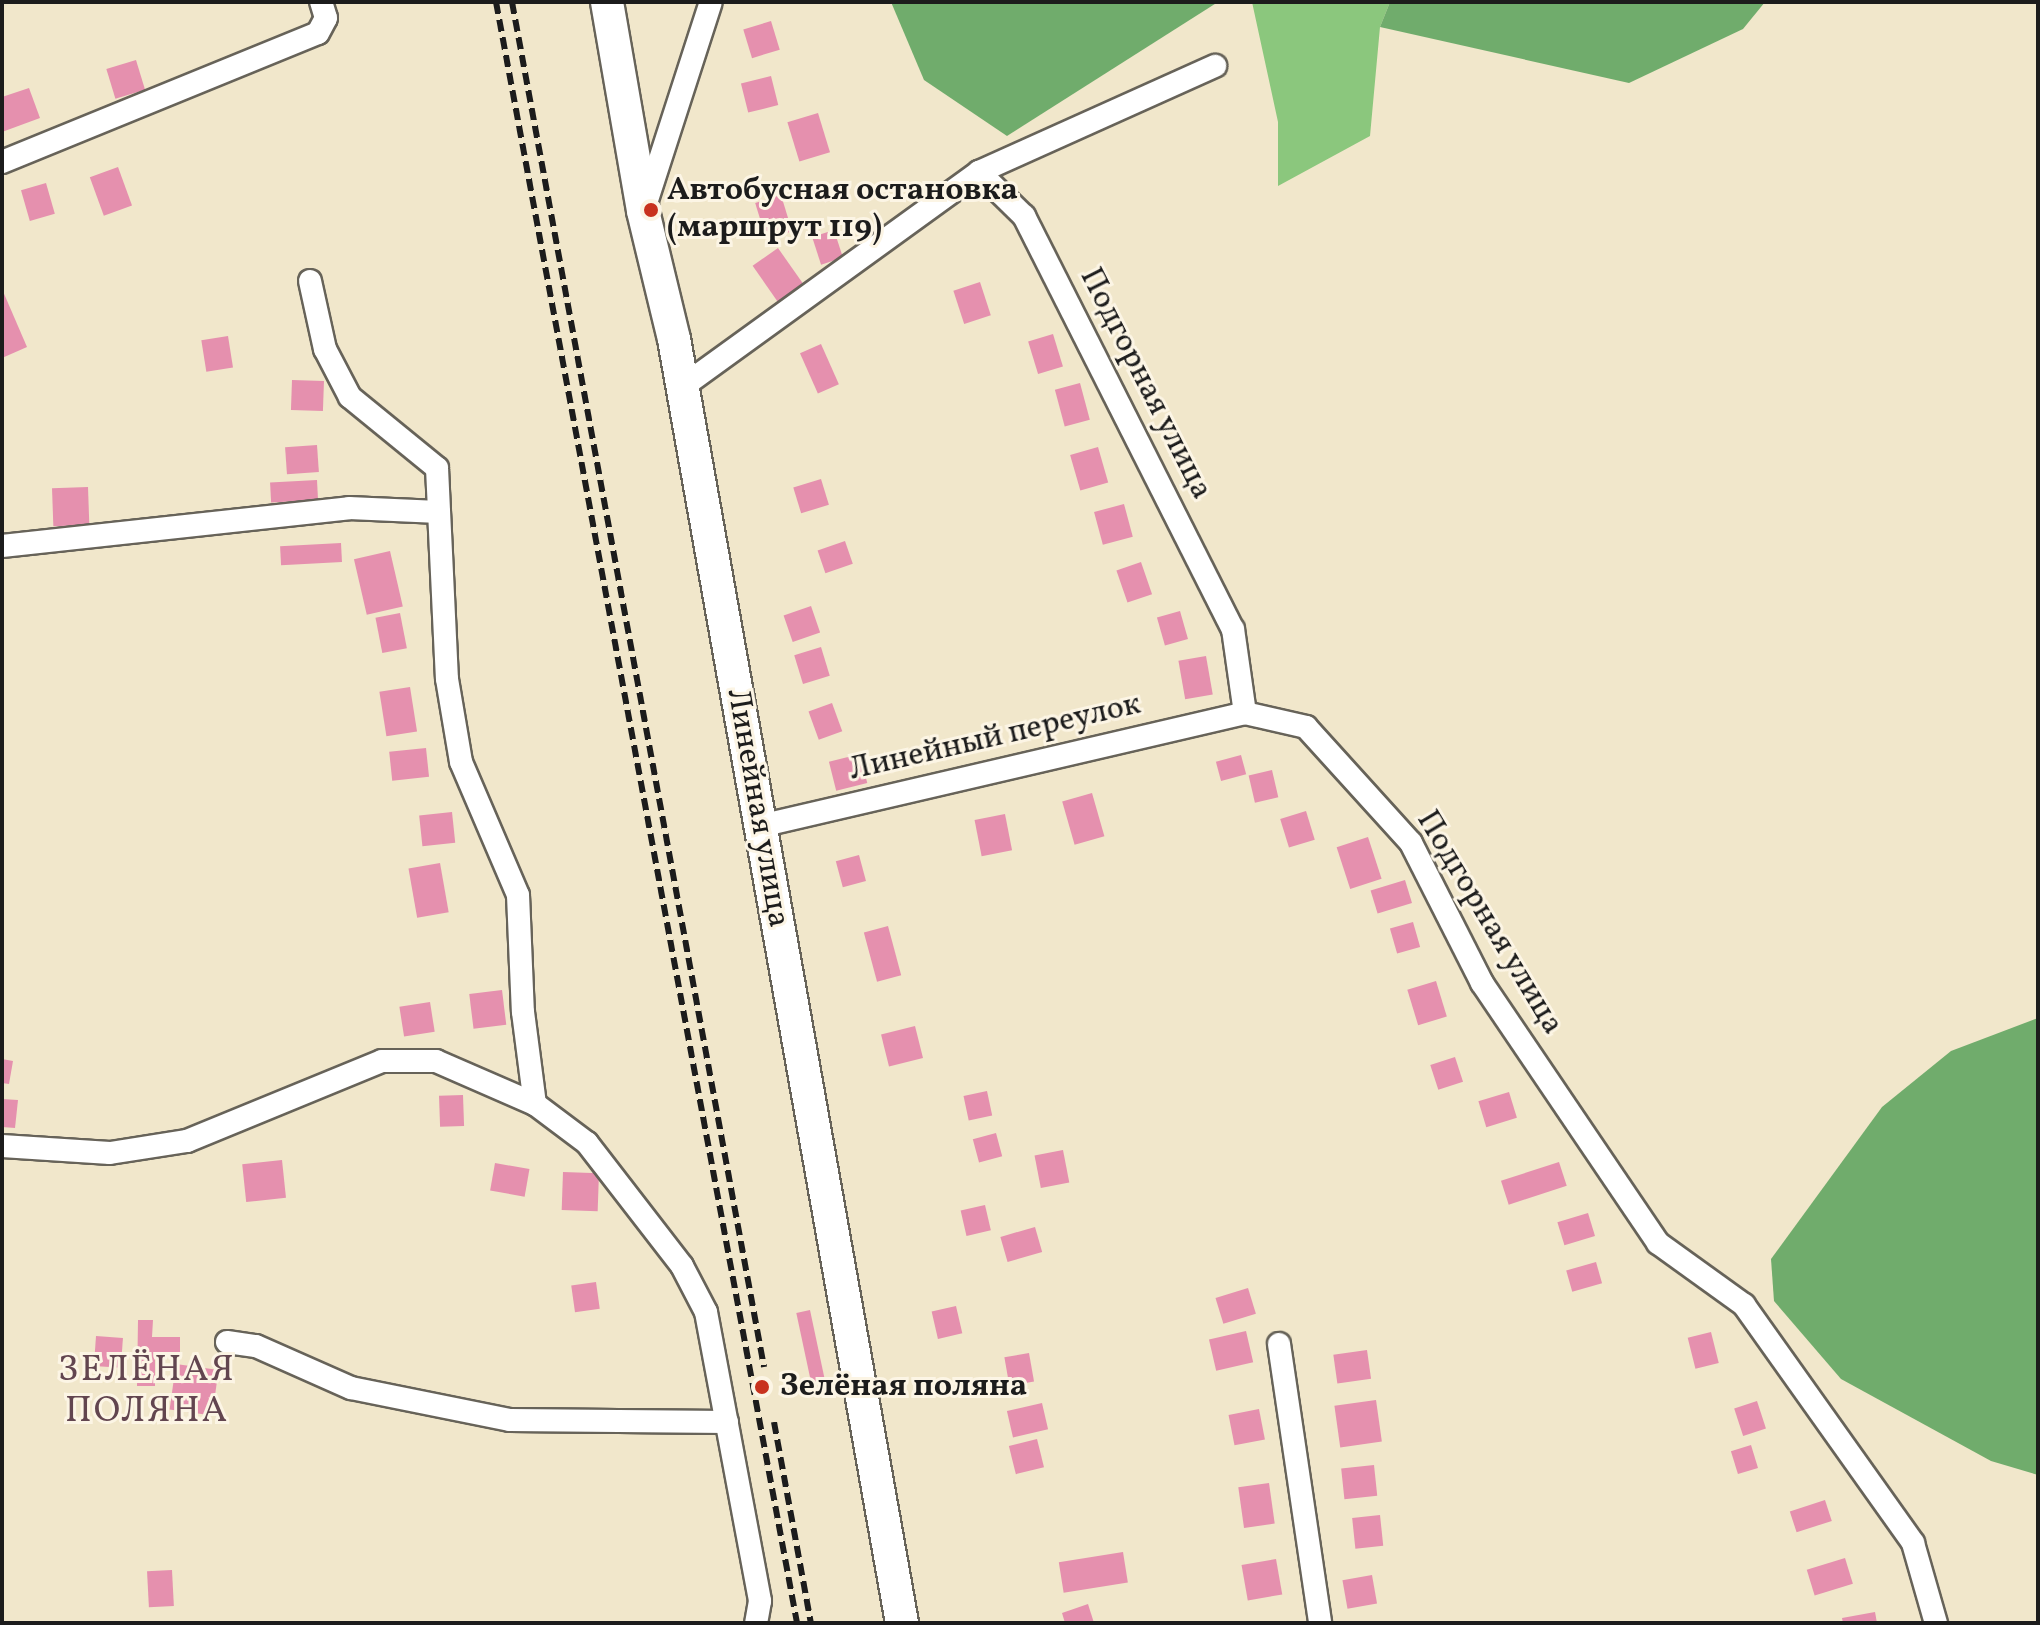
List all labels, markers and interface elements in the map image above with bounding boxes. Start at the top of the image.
place label: Автобусная остановка (маршрут 119) [667,173,1018,248]
marker: Автобусная остановка (маршрут 119) [642,201,660,219]
street label: Подгорная улица [1070,261,1220,507]
street label: Линейная улица [717,685,797,931]
street label: Линейный переулок [845,686,1145,790]
street label: Подгорная улица [1407,804,1571,1042]
district label: ЗЕЛЁНАЯ ПОЛЯНА [58,1349,236,1434]
place label: Зелёная поляна [780,1368,1027,1406]
marker: Зелёная поляна [751,1376,773,1398]

